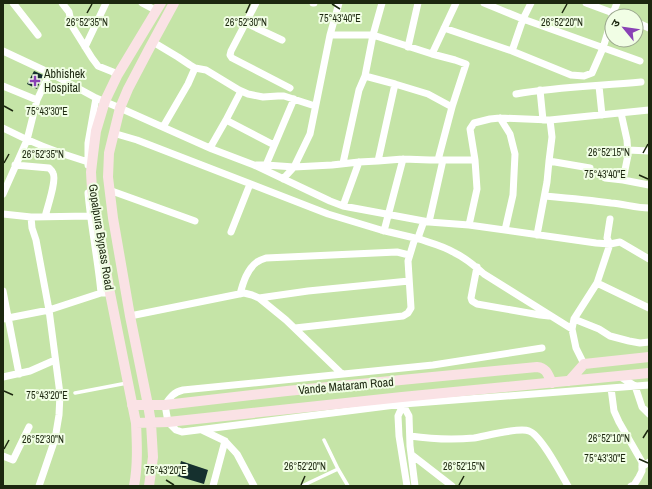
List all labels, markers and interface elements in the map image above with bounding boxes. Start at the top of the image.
north arrow [604,8,644,48]
text: 75°43'40"E [319,12,361,25]
text: 26°52'35"N [66,16,108,29]
text: 26°52'30"N [225,16,267,29]
text: 26°52'20"N [541,16,583,29]
text: उ [608,16,623,29]
place label: Abhishek Hospital [43,66,85,96]
marker: Abhishek Hospital [29,75,41,87]
text: 75°43'30"E [26,105,68,118]
text: 26°52'15"N [588,146,630,159]
text: 26°52'35"N [22,148,64,161]
text: 75°43'40"E [584,168,626,181]
street label: Gopalpura Bypass Road [85,183,117,291]
street label: Vande Mataram Road [298,374,394,398]
text: 75°43'20"E [26,389,68,402]
text: 26°52'10"N [588,432,630,445]
text: 26°52'30"N [22,433,64,446]
text: 75°43'30"E [584,452,626,465]
text: 26°52'20"N [284,460,326,473]
text: 26°52'15"N [443,460,485,473]
text: 75°43'20"E [145,464,187,477]

